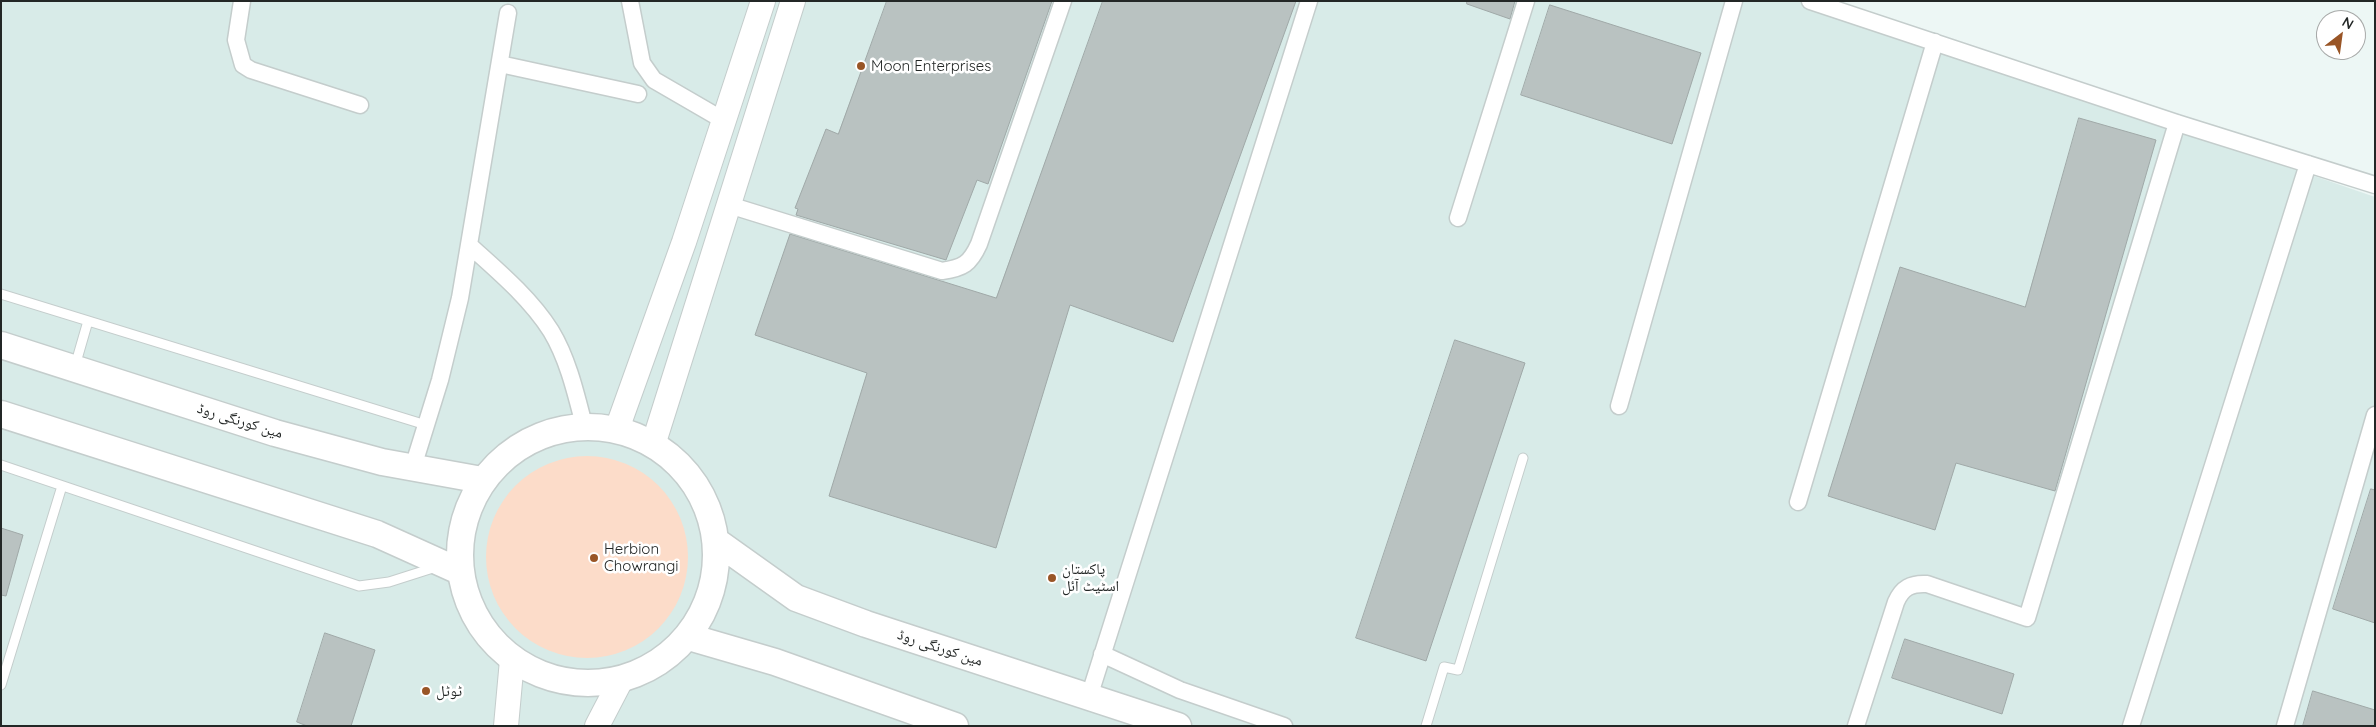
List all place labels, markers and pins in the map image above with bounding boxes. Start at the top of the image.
place label: Moon Enterprises [871,57,991,75]
marker: Moon Enterprises [855,60,867,72]
place label: Herbion Chowrangi [604,540,679,575]
marker: Herbion Chowrangi [588,552,600,564]
place label: پاکستان اسٹیٹ آئل [1062,560,1119,595]
marker: پاکستان اسٹیٹ آئل [1046,572,1058,584]
place label: ٹوٹل [436,682,462,700]
marker: ٹوٹل [420,685,432,697]

